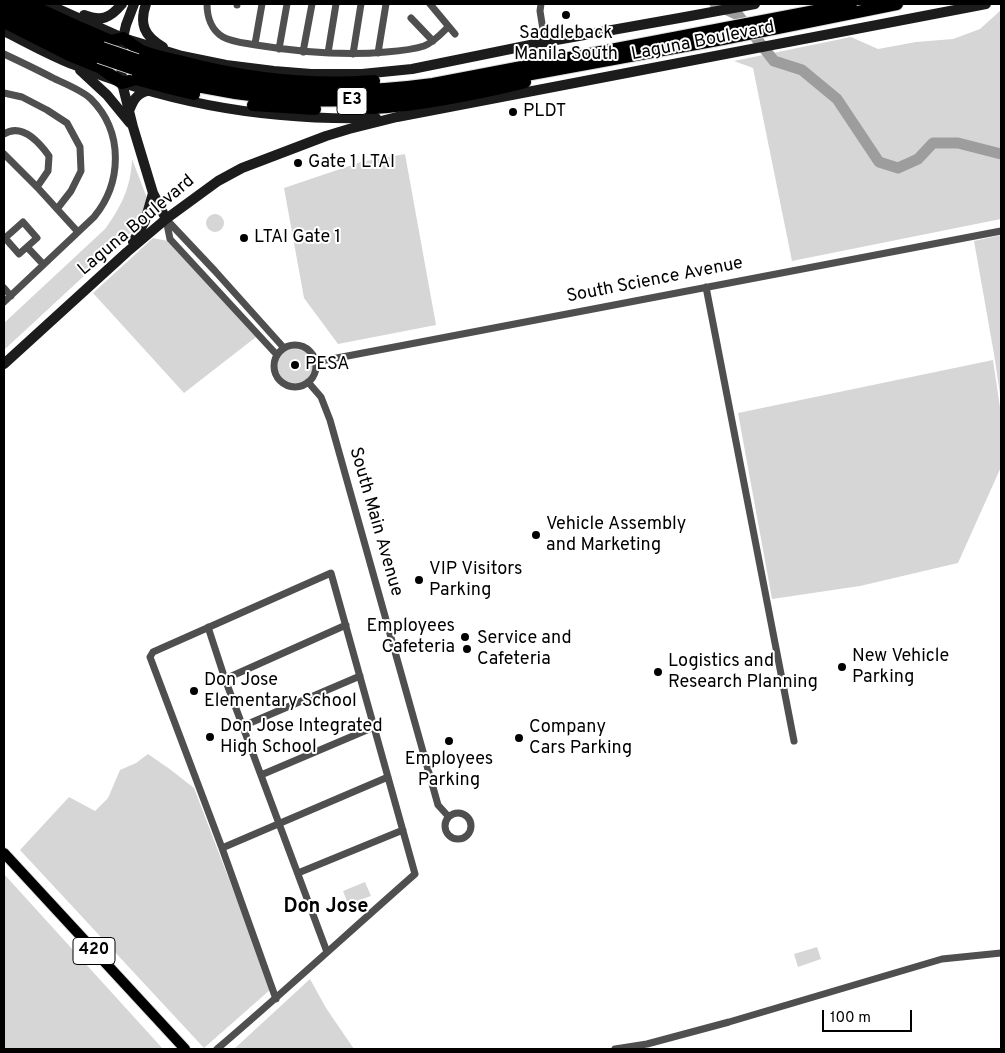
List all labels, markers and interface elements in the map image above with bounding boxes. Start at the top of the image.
marker: Saddleback Manila South [560,9,572,21]
street label: Laguna Boulevard [630,18,776,66]
place label: Saddleback Manila South [514,23,618,66]
road number: E3 [337,88,367,114]
place label: PLDT [523,101,566,123]
marker: PLDT [507,106,519,118]
place label: Gate 1 LTAI [308,152,395,174]
marker: Gate 1 LTAI [292,157,304,169]
street label: Laguna Boulevard [74,171,200,281]
place label: LTAI Gate 1 [254,227,341,249]
marker: LTAI Gate 1 [238,232,250,244]
street label: South Science Avenue [565,253,745,309]
place label: PESA [305,354,349,376]
marker: PESA [289,359,301,371]
street label: South Main Avenue [343,445,407,599]
place label: Vehicle Assembly and Marketing [546,514,686,556]
marker: Vehicle Assembly and Marketing [530,529,542,541]
place label: VIP Visitors Parking [429,559,522,602]
marker: VIP Visitors Parking [413,574,425,586]
place label: Employees Cafeteria [367,616,455,659]
place label: Service and Cafeteria [477,628,572,670]
marker: Employees Cafeteria [459,631,471,643]
marker: Service and Cafeteria [461,643,473,655]
place label: New Vehicle Parking [852,646,949,689]
place label: Logistics and Research Planning [668,651,818,694]
marker: New Vehicle Parking [836,661,848,673]
marker: Logistics and Research Planning [652,666,664,678]
place label: Don Jose Elementary School [204,670,357,712]
marker: Don Jose Elementary School [188,685,200,697]
place label: Don Jose Integrated High School [220,716,383,759]
place label: Company Cars Parking [529,717,632,760]
marker: Don Jose Integrated High School [204,731,216,743]
marker: Company Cars Parking [513,732,525,744]
marker: Employees Parking [443,735,455,747]
place label: Employees Parking [405,749,493,792]
district label: Don Jose [284,896,368,920]
road number: 420 [73,938,115,964]
scale bar [825,1000,915,1032]
text: 100 m [830,1009,871,1028]

